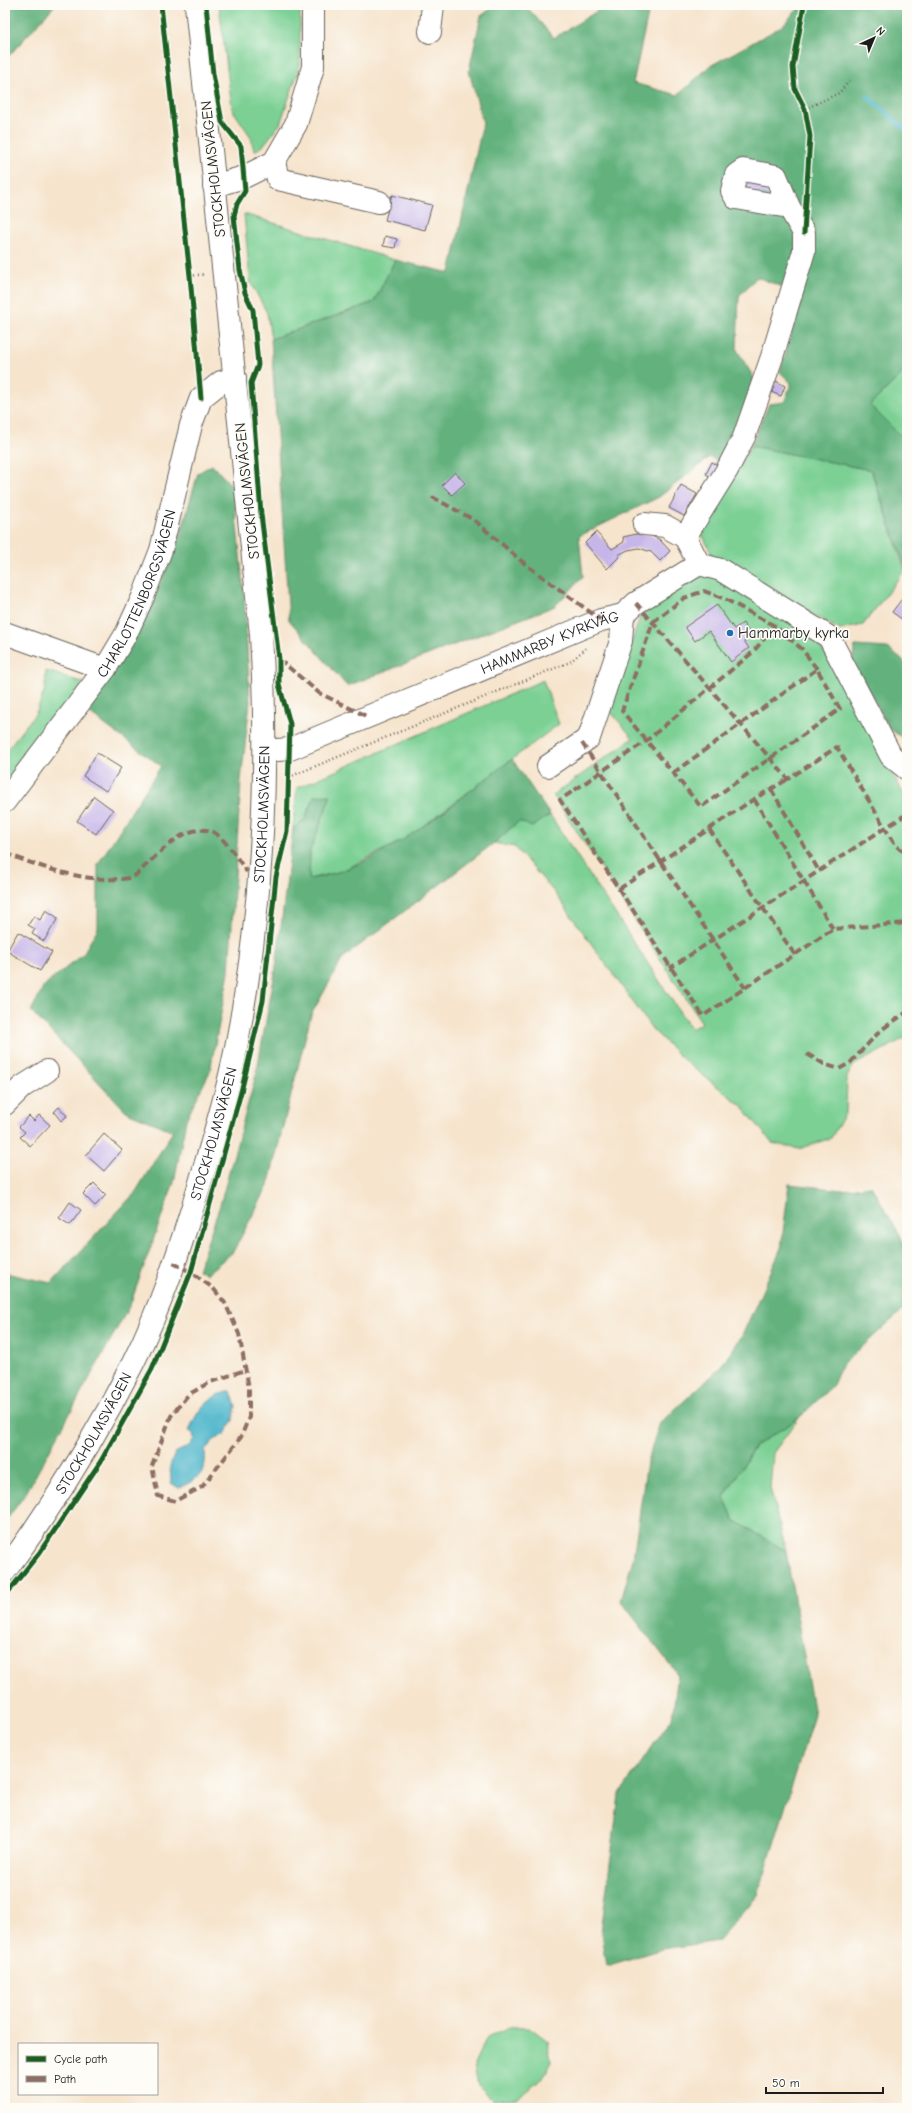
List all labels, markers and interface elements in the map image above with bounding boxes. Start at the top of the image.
north arrow [854,18,894,58]
text: N [873,24,888,38]
street label: STOCKHOLMSVÄGEN [197,100,229,238]
street label: STOCKHOLMSVÄGEN [231,422,263,560]
street label: CHARLOTTENBORGSVÄGEN [93,508,179,681]
street label: HAMMARBY KYRKVÄG [478,607,621,678]
place label: Hammarby kyrka [738,624,849,642]
marker: Hammarby kyrka [725,628,735,638]
street label: STOCKHOLMSVÄGEN [250,746,273,884]
street label: STOCKHOLMSVÄGEN [186,1065,241,1202]
street label: STOCKHOLMSVÄGEN [51,1369,136,1497]
legend [18,2043,158,2095]
text: Cycle path [54,2052,107,2066]
scale bar [766,2069,883,2095]
text: Path [54,2072,76,2086]
text: 50 m [772,2076,800,2090]

